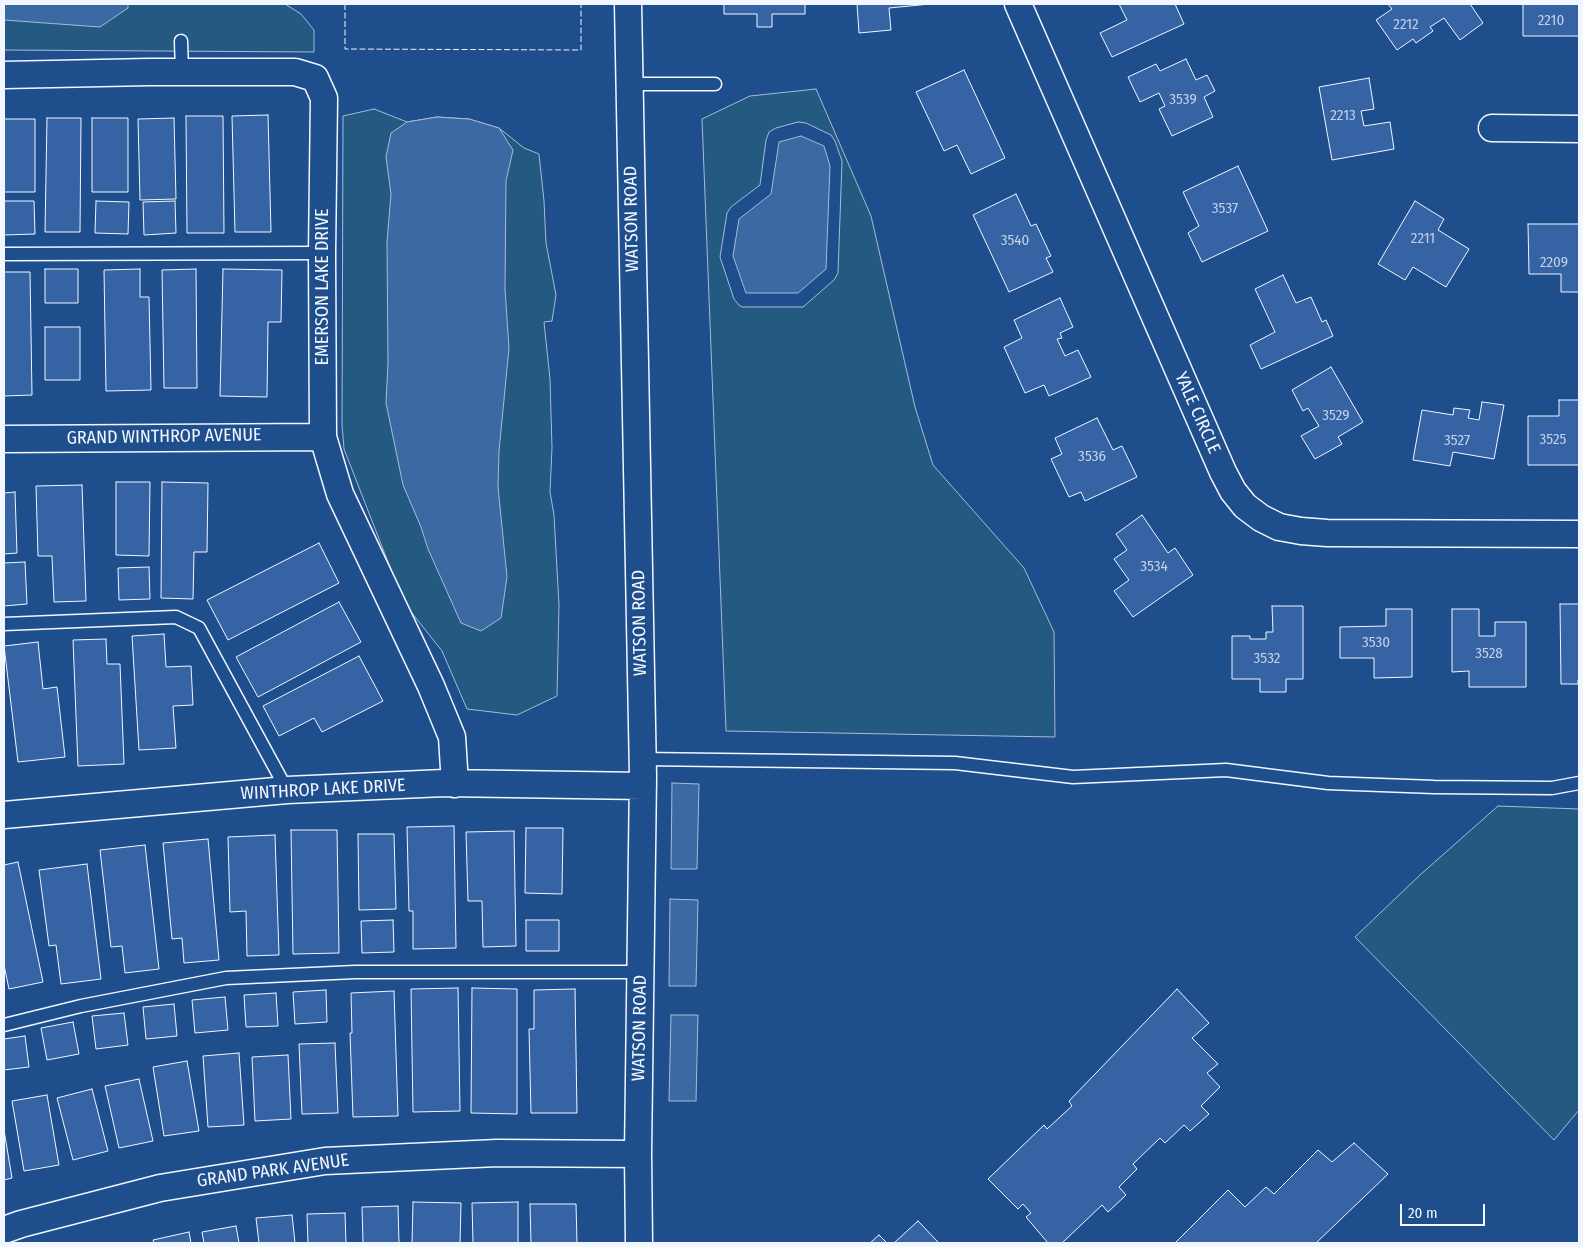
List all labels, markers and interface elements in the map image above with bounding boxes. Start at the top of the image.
house number: 2210 [1538,12,1564,30]
house number: 2212 [1393,16,1419,34]
house number: 3539 [1169,91,1197,109]
house number: 2213 [1330,107,1356,125]
street label: WATSON ROAD [620,166,644,272]
house number: 3537 [1212,200,1238,218]
street label: EMERSON LAKE DRIVE [312,209,334,365]
house number: 2211 [1411,230,1435,248]
house number: 3540 [1001,232,1029,250]
house number: 2209 [1540,254,1568,272]
street label: YALE CIRCLE [1169,369,1225,457]
house number: 3529 [1322,407,1350,425]
street label: GRAND WINTHROP AVENUE [66,425,262,449]
house number: 3525 [1540,431,1566,449]
house number: 3527 [1444,432,1470,450]
house number: 3536 [1078,448,1106,466]
house number: 3534 [1140,558,1168,576]
street label: WATSON ROAD [628,570,652,676]
house number: 3530 [1362,634,1390,652]
house number: 3528 [1475,645,1503,663]
house number: 3532 [1254,650,1280,668]
street label: WINTHROP LAKE DRIVE [240,775,406,805]
street label: WATSON ROAD [628,975,652,1081]
street label: GRAND PARK AVENUE [196,1150,350,1192]
scale bar [1403,1194,1488,1226]
text: 20 m [1408,1204,1438,1222]

